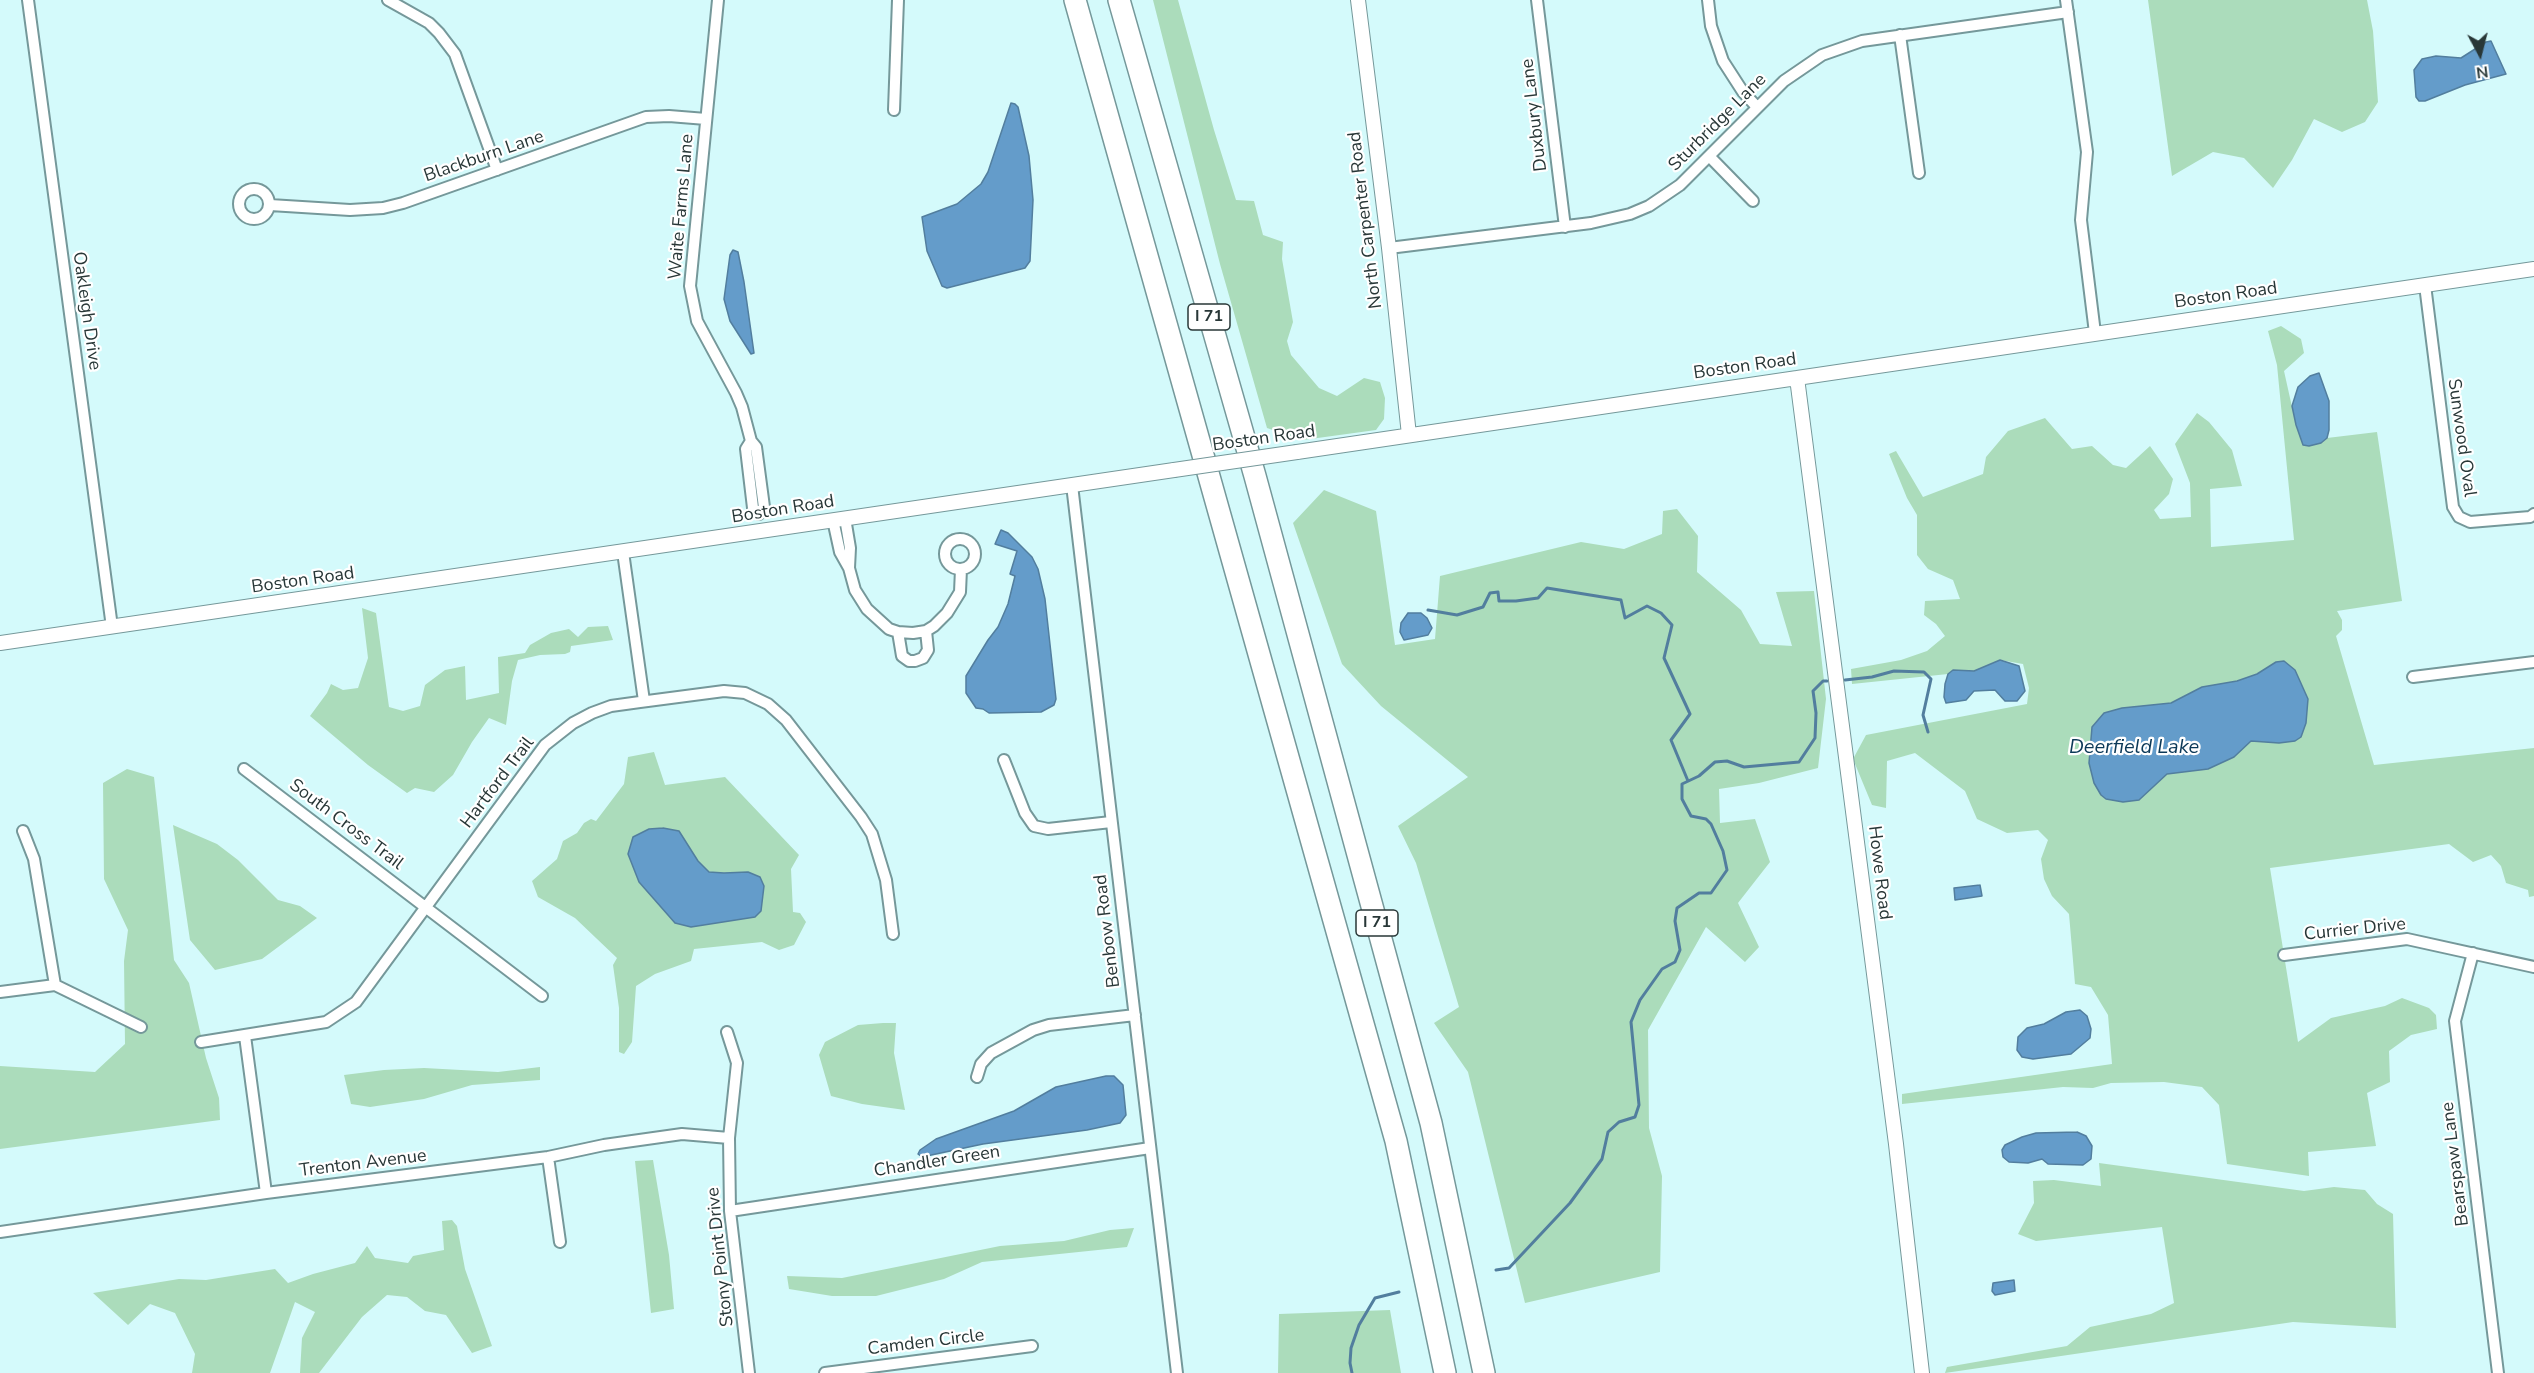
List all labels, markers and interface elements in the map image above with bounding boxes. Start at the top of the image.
north arrow [2450,24,2510,84]
street label: Duxbury Lane [1517,57,1553,173]
text: N [2475,60,2489,84]
street label: Sturbridge Lane [1665,70,1771,176]
street label: Blackburn Lane [421,126,547,188]
street label: North Carpenter Road [1344,130,1388,310]
street label: Waite Farms Lane [665,133,699,281]
street label: Oakleigh Drive [67,250,105,372]
street label: Boston Road [2173,278,2279,314]
road number: I 71 [1188,304,1230,330]
street label: Boston Road [1692,349,1798,385]
street label: Sunwood Oval [2442,377,2480,499]
street label: Boston Road [1211,421,1317,457]
street label: Boston Road [730,491,836,529]
street label: Boston Road [250,563,356,599]
street label: Hartford Trail [457,733,539,833]
water label: Deerfield Lake [2069,736,2199,760]
street label: South Cross Trail [285,775,407,875]
street label: Howe Road [1863,825,1895,921]
street label: Benbow Road [1090,873,1126,989]
road number: I 71 [1356,910,1398,936]
street label: Currier Drive [2303,914,2407,946]
street label: Bearspaw Lane [2438,1101,2474,1227]
street label: Chandler Green [872,1141,1002,1183]
street label: Trenton Avenue [298,1145,428,1183]
street label: Stony Point Drive [703,1186,739,1328]
street label: Camden Circle [866,1325,986,1361]

